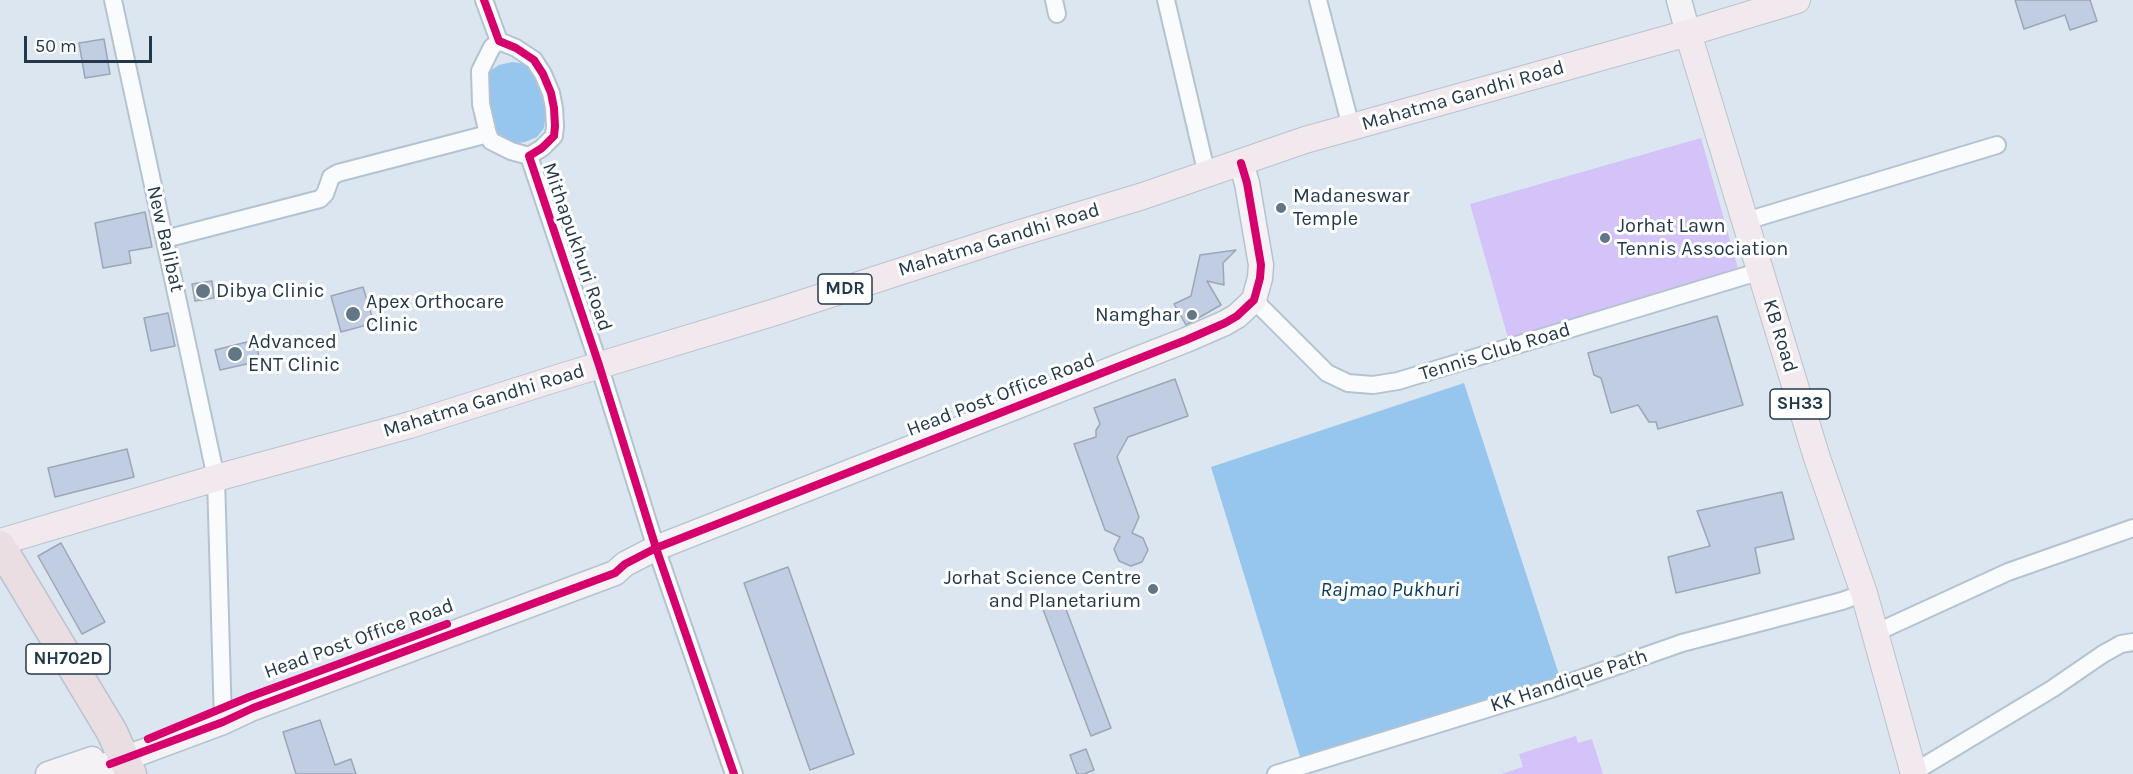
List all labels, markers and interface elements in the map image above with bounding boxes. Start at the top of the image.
scale bar [27,24,154,62]
text: 50 m [35,35,77,57]
street label: Mahatma Gandhi Road [1359,56,1567,136]
street label: Mithapukhuri Road [537,160,617,334]
street label: New Balibat [141,183,189,295]
place label: Madaneswar Temple [1293,184,1409,231]
street label: Mahatma Gandhi Road [895,198,1103,282]
marker: Madaneswar Temple [1274,201,1288,215]
place label: Jorhat Lawn Tennis Association [1617,214,1788,261]
marker: Jorhat Lawn Tennis Association [1598,231,1612,245]
road number: MDR [818,274,872,304]
place label: Dibya Clinic [216,279,324,303]
marker: Dibya Clinic [194,282,212,300]
place label: Apex Orthocare Clinic [366,290,504,337]
street label: KB Road [1758,296,1802,376]
place label: Namghar [1095,303,1180,327]
marker: Apex Orthocare Clinic [344,305,362,323]
marker: Namghar [1185,308,1199,322]
street label: Tennis Club Road [1417,318,1573,386]
place label: Advanced ENT Clinic [248,330,340,377]
marker: Advanced ENT Clinic [226,345,244,363]
street label: Head Post Office Road [903,348,1099,442]
street label: Mahatma Gandhi Road [380,359,588,443]
road number: SH33 [1770,389,1830,419]
place label: Jorhat Science Centre and Planetarium [944,566,1141,613]
water label: Rajmao Pukhuri [1320,577,1460,603]
marker: Jorhat Science Centre and Planetarium [1146,582,1160,596]
street label: Head Post Office Road [261,594,457,684]
road number: NH702D [26,644,110,674]
street label: KK Handique Path [1487,644,1651,718]

